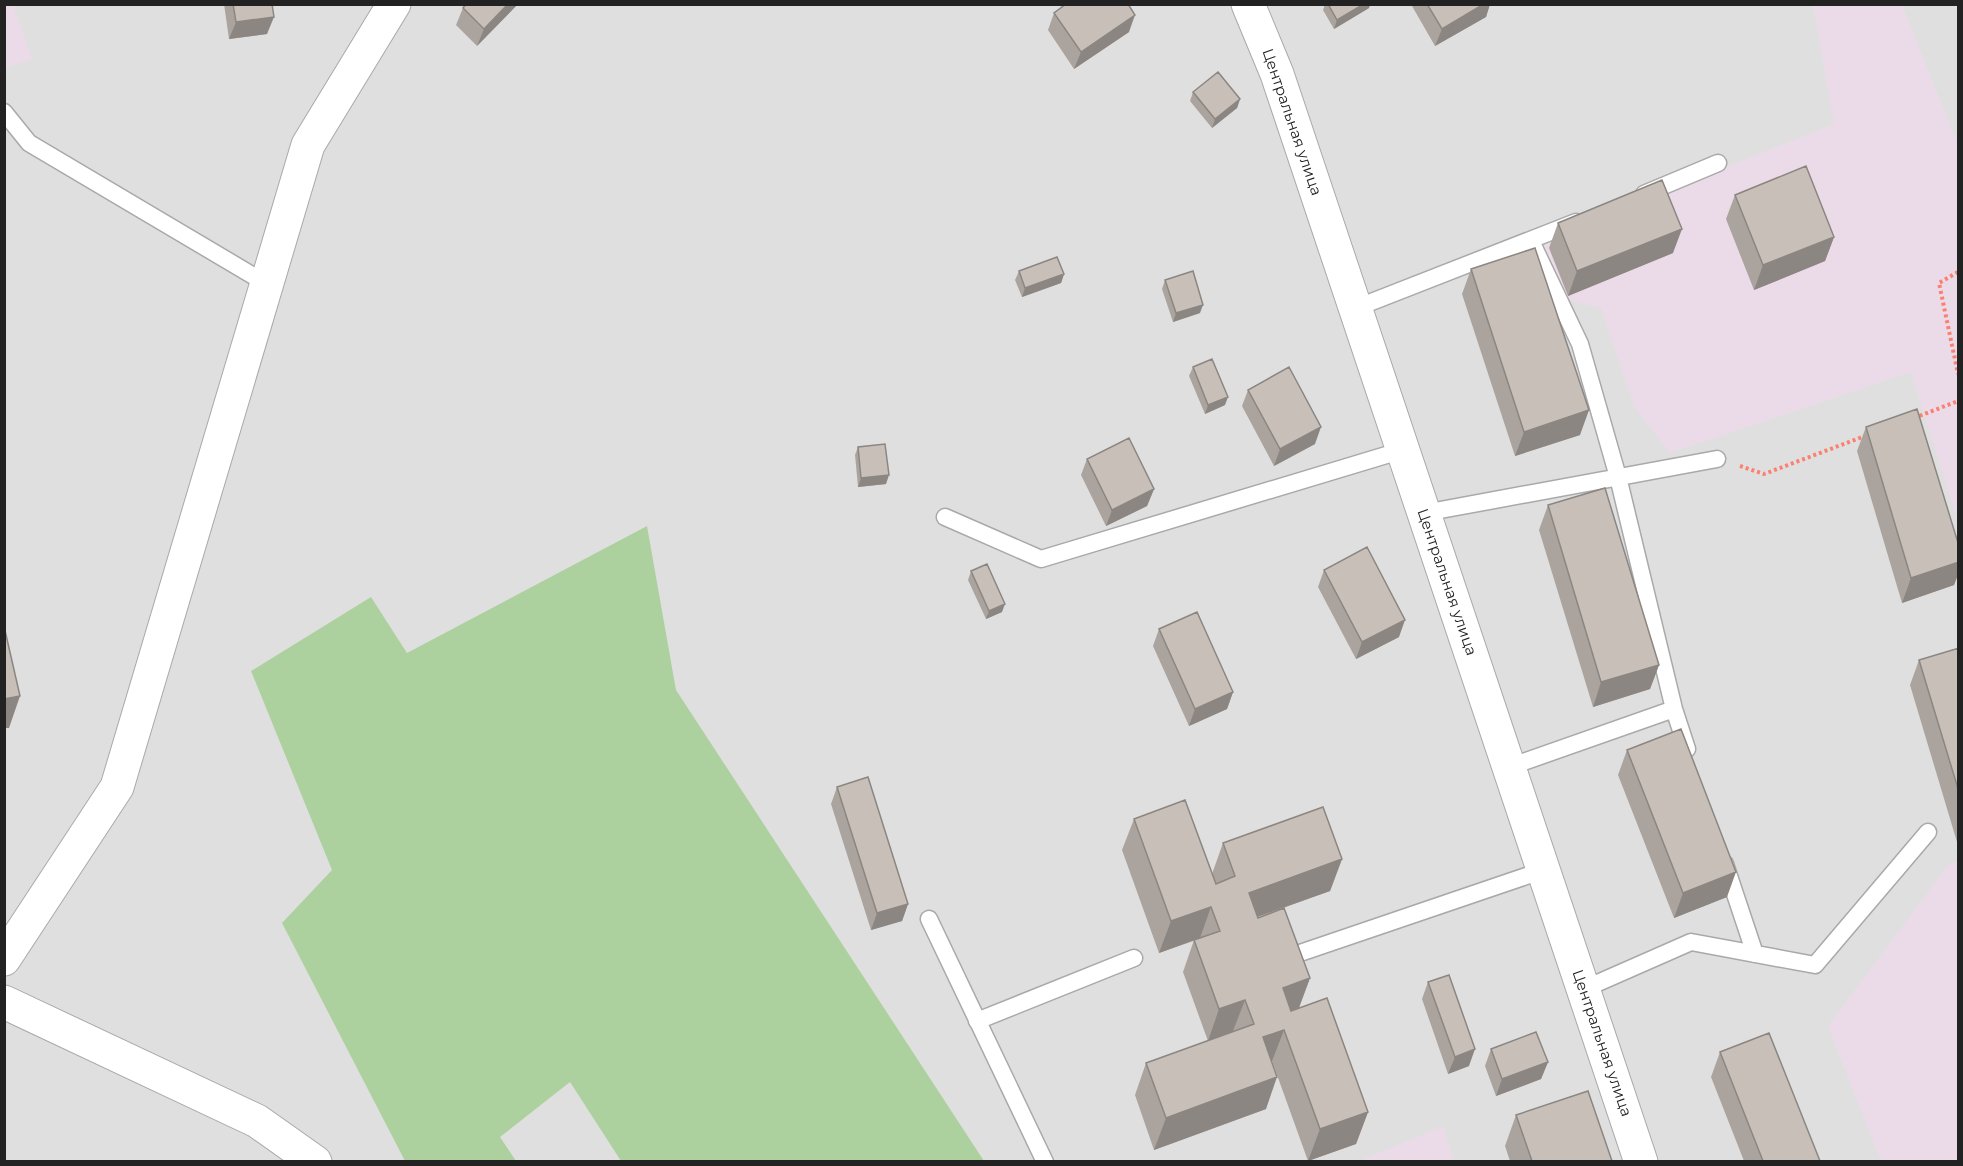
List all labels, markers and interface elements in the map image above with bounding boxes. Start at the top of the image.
street label: Центральная улица [1258,46,1327,198]
street label: Центральная улица [1413,506,1482,658]
street label: Центральная улица [1568,967,1637,1119]

